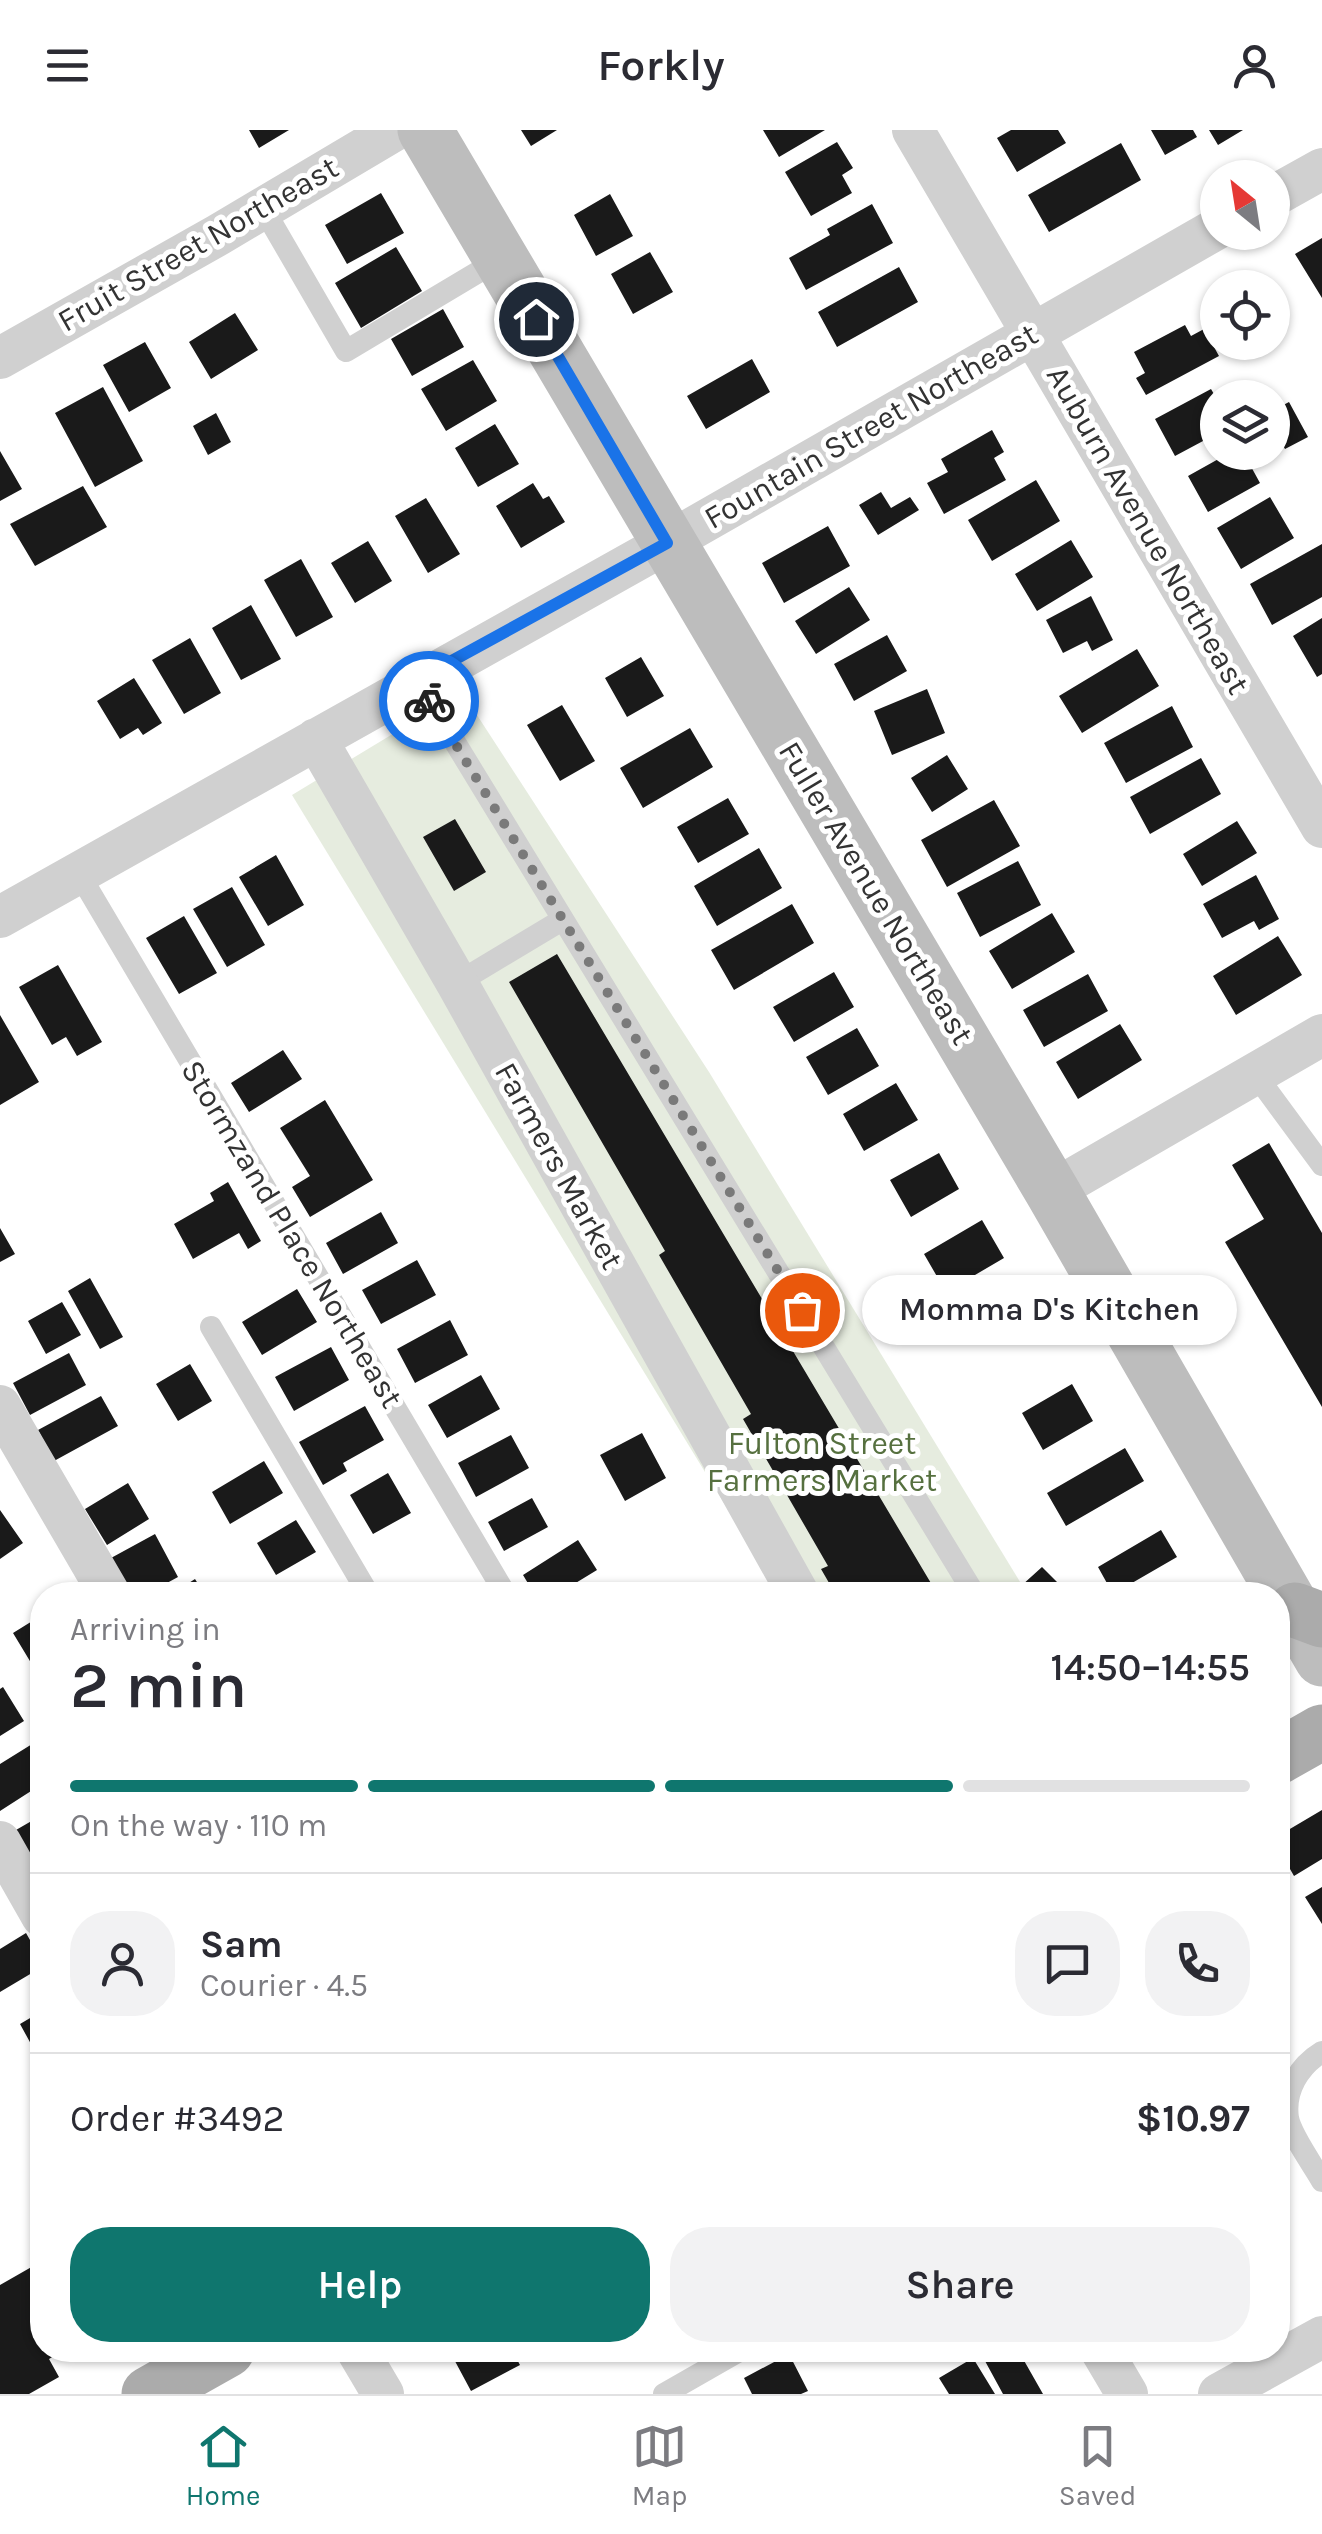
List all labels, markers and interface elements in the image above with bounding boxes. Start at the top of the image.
icon: menu [40,38,95,93]
icon: person [1227,38,1282,93]
text: Forkly [597,39,725,91]
street label: Fruit Street Northeast [51,149,345,339]
north arrow [1200,160,1290,250]
map controls [1200,160,1290,470]
button: locate [1200,270,1290,360]
pin [494,277,579,362]
icon: home [509,292,564,347]
street label: Fountain Street Northeast [698,315,1044,537]
street label: Auburn Avenue Northeast [1039,359,1257,701]
button: layers [1200,380,1290,470]
courier [379,651,479,751]
icon: bike [402,674,457,729]
street label: Fuller Avenue Northeast [771,735,981,1051]
street label: Stormzand Place Northeast [173,1053,411,1415]
street label: Farmers Market [487,1056,631,1276]
pin [760,1268,845,1353]
callout: Momma D's Kitchen [862,1275,1237,1345]
icon: bag [775,1283,830,1338]
text: Momma D's Kitchen [899,1291,1200,1328]
park label: Fulton Street Farmers Market [707,1425,937,1499]
text: Arriving in [70,1611,221,1648]
text: 14:50–14:55 [1050,1645,1250,1690]
text: 2 min [70,1647,247,1723]
text: On the way · 110 m [70,1807,327,1844]
button: person [70,1911,175,2016]
button: chat [1015,1911,1120,2016]
button: phone [1145,1911,1250,2016]
text: Sam [200,1922,283,1967]
text: Courier · 4.5 [200,1967,368,2004]
text: Order #3492 [70,2096,285,2141]
text: $10.97 [1136,2096,1250,2141]
button: Help [70,2227,650,2342]
button: Share [670,2227,1250,2342]
tab: Home [186,2419,260,2512]
tab: Map [632,2419,687,2512]
tab: Saved [1059,2419,1136,2512]

